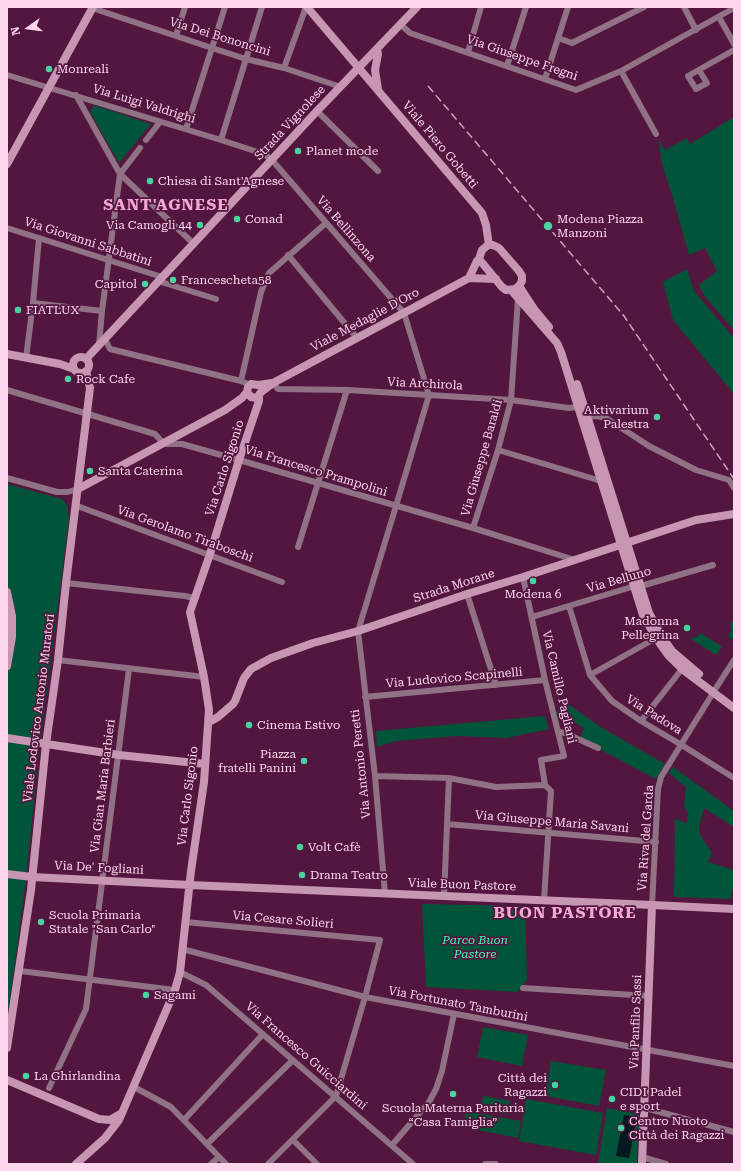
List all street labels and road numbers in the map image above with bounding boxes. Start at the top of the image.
street label: Via Dei Bononcini [168,15,272,59]
street label: Via Giuseppe Fregni [464,32,580,84]
street label: Via Luigi Valdrighi [91,81,197,127]
street label: Strada Vignolese [252,83,328,163]
street label: Viale Piero Gobetti [399,98,481,192]
street label: Via Bellinzona [313,193,379,265]
street label: Via Giovanni Sabbatini [22,215,154,269]
street label: Viale Medaglie D'Oro [308,285,422,355]
street label: Via Archirola [387,375,463,393]
street label: Via Giuseppe Baraldi [458,398,506,518]
street label: Via Carlo Sigonio [203,418,247,518]
street label: Via Francesco Prampolini [243,442,389,500]
street label: Via Gerolamo Tiraboschi [115,503,255,565]
street label: Via Belluno [585,564,653,596]
street label: Strada Morane [412,566,496,606]
street label: Viale Lodovico Antonio Muratori [20,613,58,803]
street label: Via Camillo Pagliani [539,629,579,745]
street label: Via Ludovico Scapinelli [385,665,523,691]
street label: Via Padova [623,692,685,738]
street label: Via Antonio Peretti [348,709,374,819]
street label: Via Gian Maria Barbieri [88,718,118,854]
street label: Via Carlo Sigonio [175,745,201,847]
street label: Via Riva del Garda [635,785,657,891]
street label: Via Giuseppe Maria Savani [474,808,630,836]
street label: Via De' Fogliani [54,858,144,878]
street label: Viale Buon Pastore [408,876,516,894]
street label: Via Cesare Solieri [232,908,334,932]
street label: Via Panfilo Sassi [627,974,645,1070]
street label: Via Fortunato Tamburini [387,983,529,1025]
street label: Via Francesco Guicciardini [242,999,370,1113]

